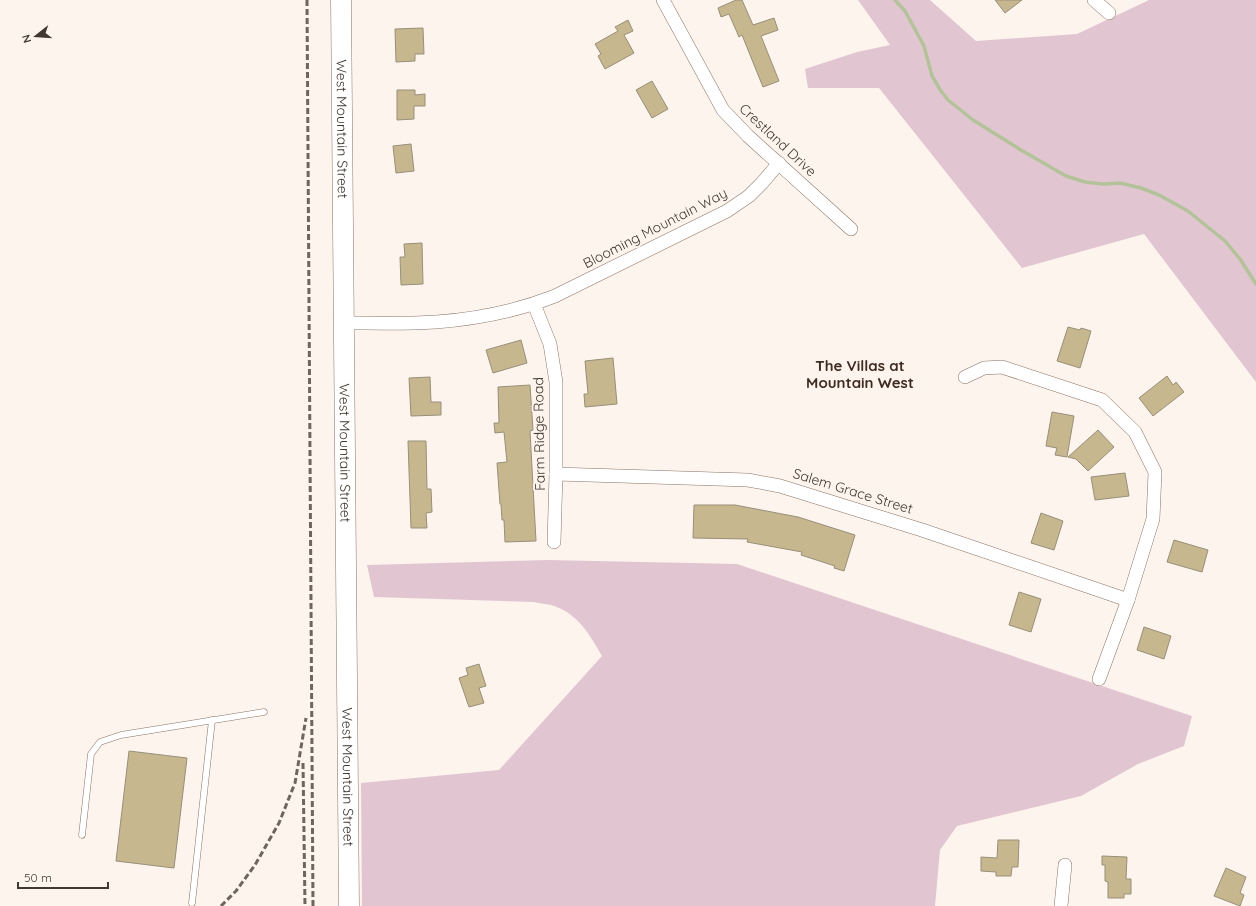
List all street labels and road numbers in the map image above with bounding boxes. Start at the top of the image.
street label: West Mountain Street [333,59,352,199]
street label: Crestland Drive [736,100,820,180]
street label: Blooming Mountain Way [580,184,730,272]
street label: Farm Ridge Road [529,377,549,491]
street label: West Mountain Street [335,383,355,523]
street label: Salem Grace Street [791,464,915,518]
street label: West Mountain Street [338,707,357,847]

